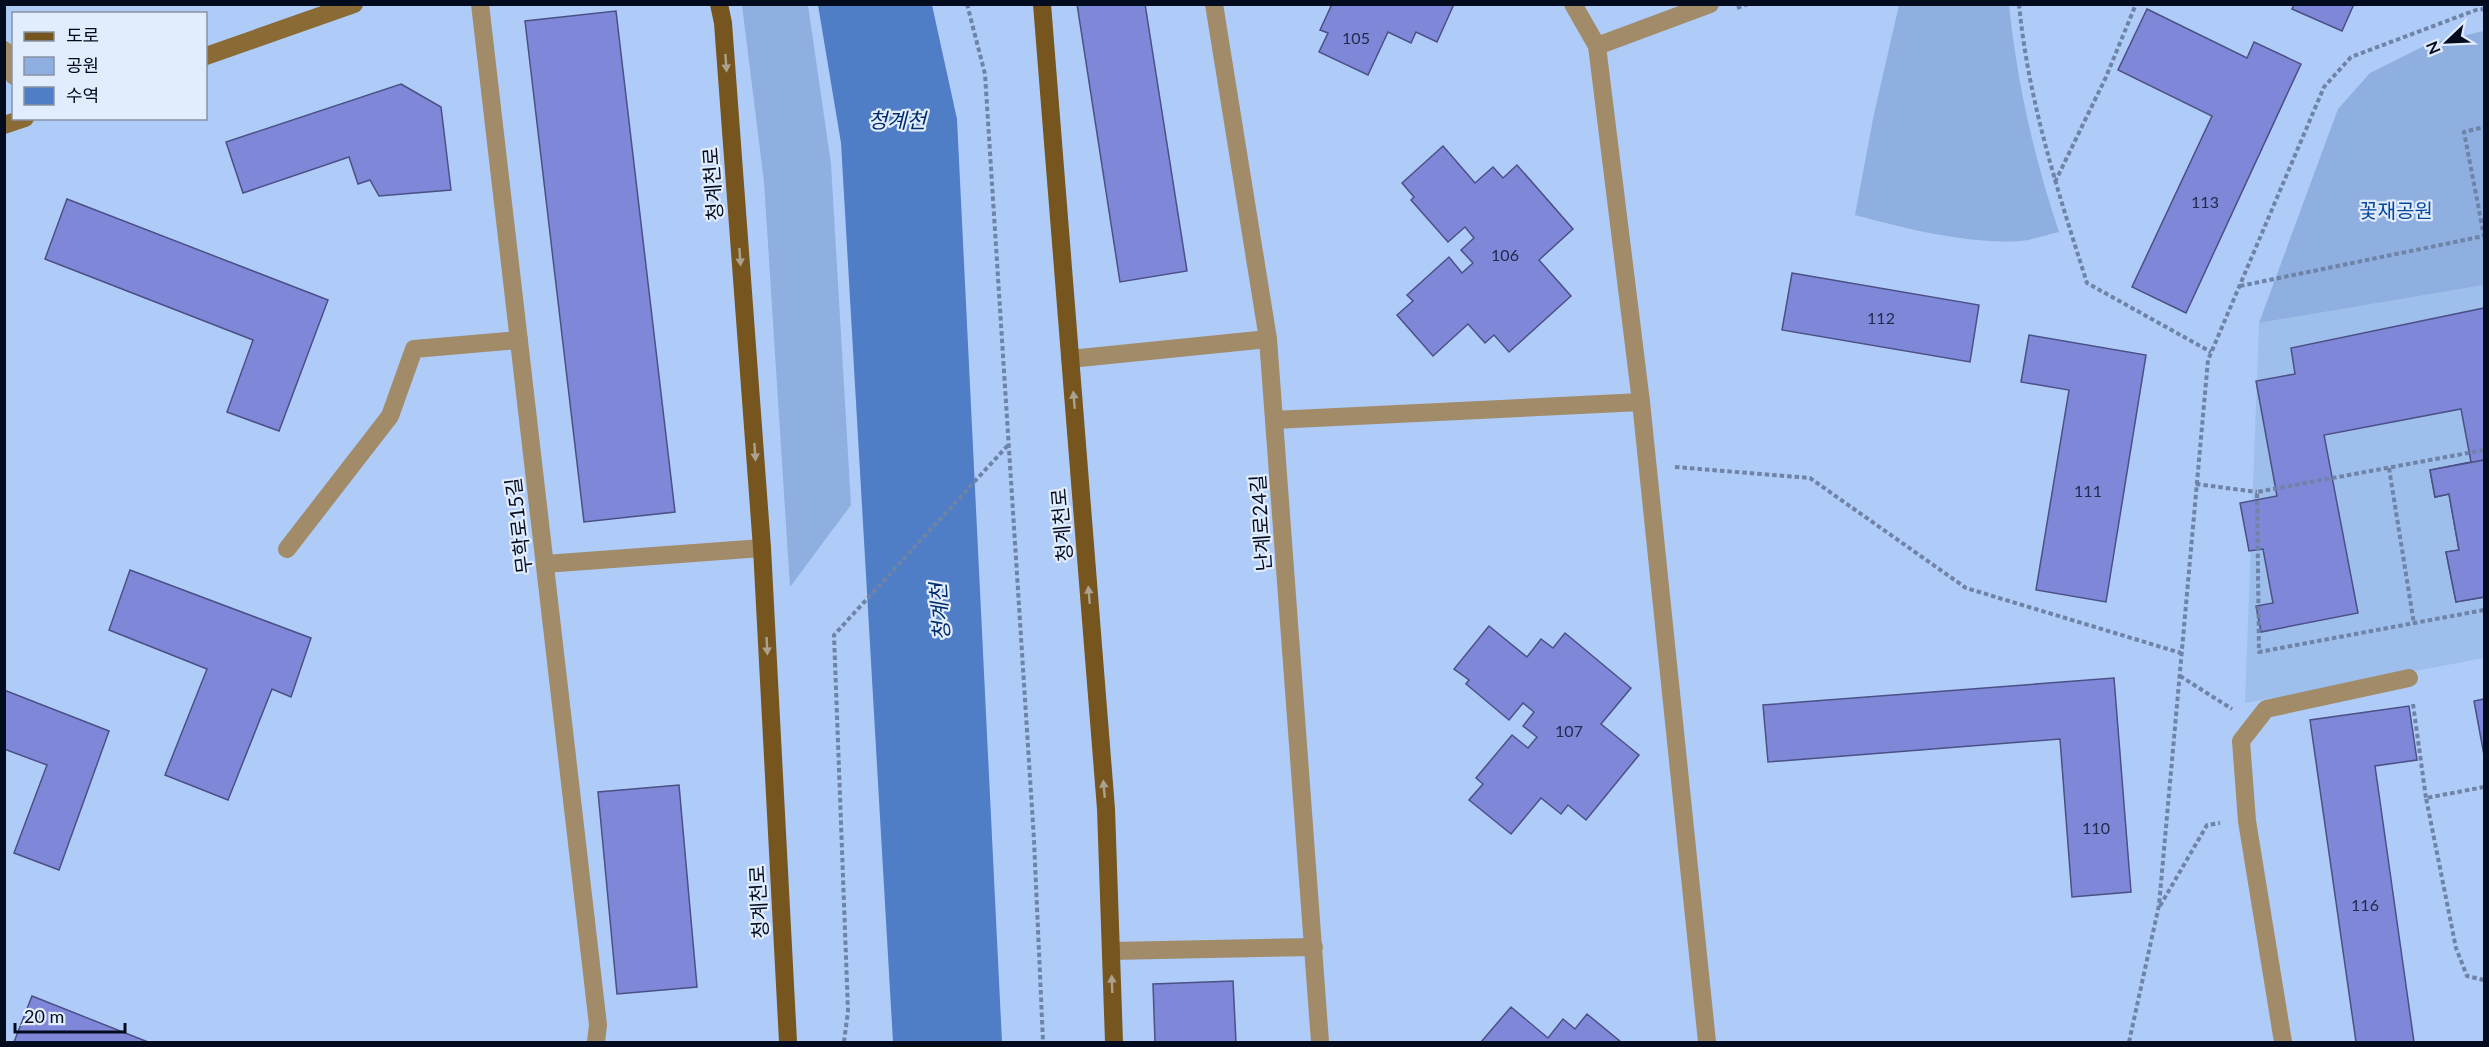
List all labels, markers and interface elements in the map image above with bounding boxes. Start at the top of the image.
legend [12,12,207,120]
north arrow [2417,12,2477,72]
text: 도로 [66,24,99,46]
house number: 105 [1342,28,1370,47]
text: N [2422,39,2444,57]
one-way arrow [721,53,730,72]
text: 공원 [66,54,99,76]
text: 수역 [66,84,99,106]
water label: 청계천 [868,107,929,132]
street label: 청계천로 [697,146,727,222]
house number: 113 [2191,192,2219,211]
park label: 꽃재공원 [2359,198,2433,222]
house number: 106 [1491,245,1519,264]
one-way arrow [735,248,745,267]
house number: 112 [1867,308,1895,327]
one-way arrow [1069,391,1078,410]
one-way arrow [750,442,760,461]
street label: 난계로24길 [1245,474,1275,572]
street label: 무학로15길 [500,476,536,576]
house number: 111 [2074,481,2102,500]
street label: 청계천로 [1046,487,1076,563]
water label: 청계천 [924,580,953,642]
one-way arrow [1084,585,1094,604]
one-way arrow [763,637,772,656]
house number: 107 [1555,721,1583,740]
one-way arrow [1100,780,1109,799]
house number: 110 [2082,818,2110,837]
street label: 청계천로 [744,865,772,939]
house number: 116 [2351,895,2379,914]
one-way arrow [1107,975,1117,994]
scale bar [15,996,124,1034]
text: 20 m [24,1005,64,1027]

